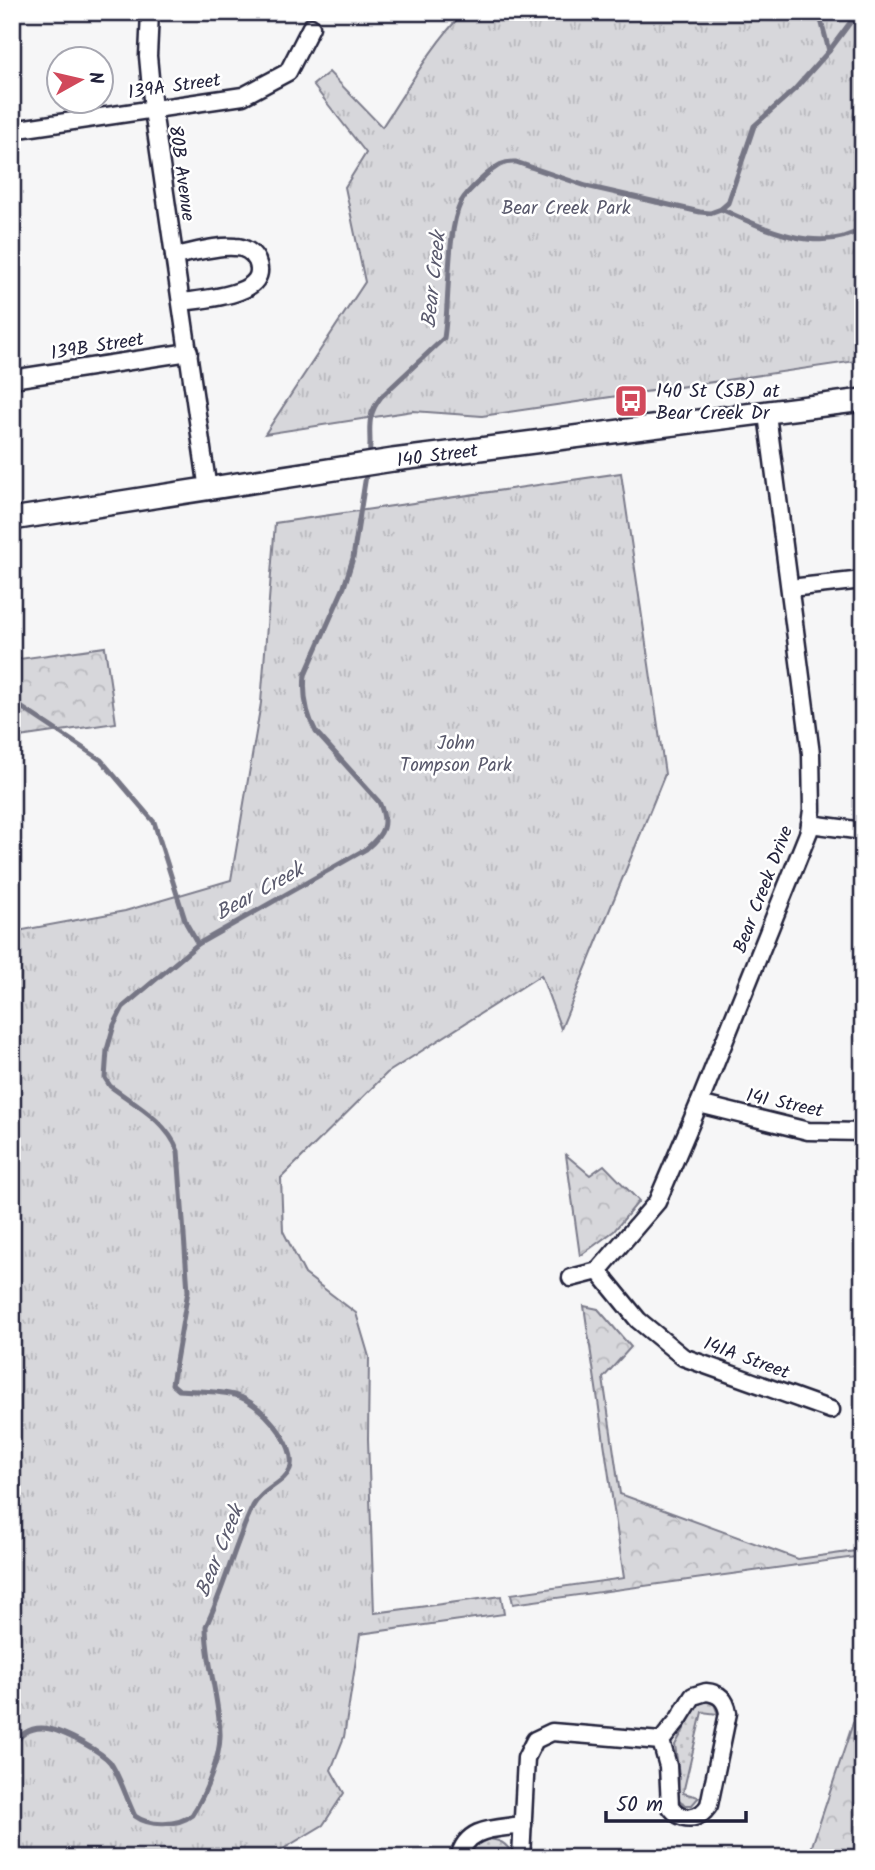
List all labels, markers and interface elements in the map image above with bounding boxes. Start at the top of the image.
north arrow [46,46,116,116]
street label: 139A Street [126,66,223,108]
text: N [79,70,111,86]
street label: 80B Avenue [159,123,203,224]
park label: Bear Creek Park [501,194,631,224]
water label: Bear Creek [413,227,456,330]
street label: 139B Street [49,325,147,369]
place label: 140 St (SB) at Bear Creek Dr [656,377,780,429]
bus stop icon: 140 St (SB) at Bear Creek Dr [612,382,650,420]
street label: 140 Street [395,436,480,476]
park label: John Tompson Park [400,729,512,781]
street label: Bear Creek Drive [726,821,802,958]
water label: Bear Creek [210,853,313,930]
street label: 141 Street [743,1081,827,1127]
street label: 141A Street [699,1329,794,1389]
water label: Bear Creek [187,1498,255,1602]
scale bar [606,1779,746,1823]
text: 50 m [616,1789,663,1822]

